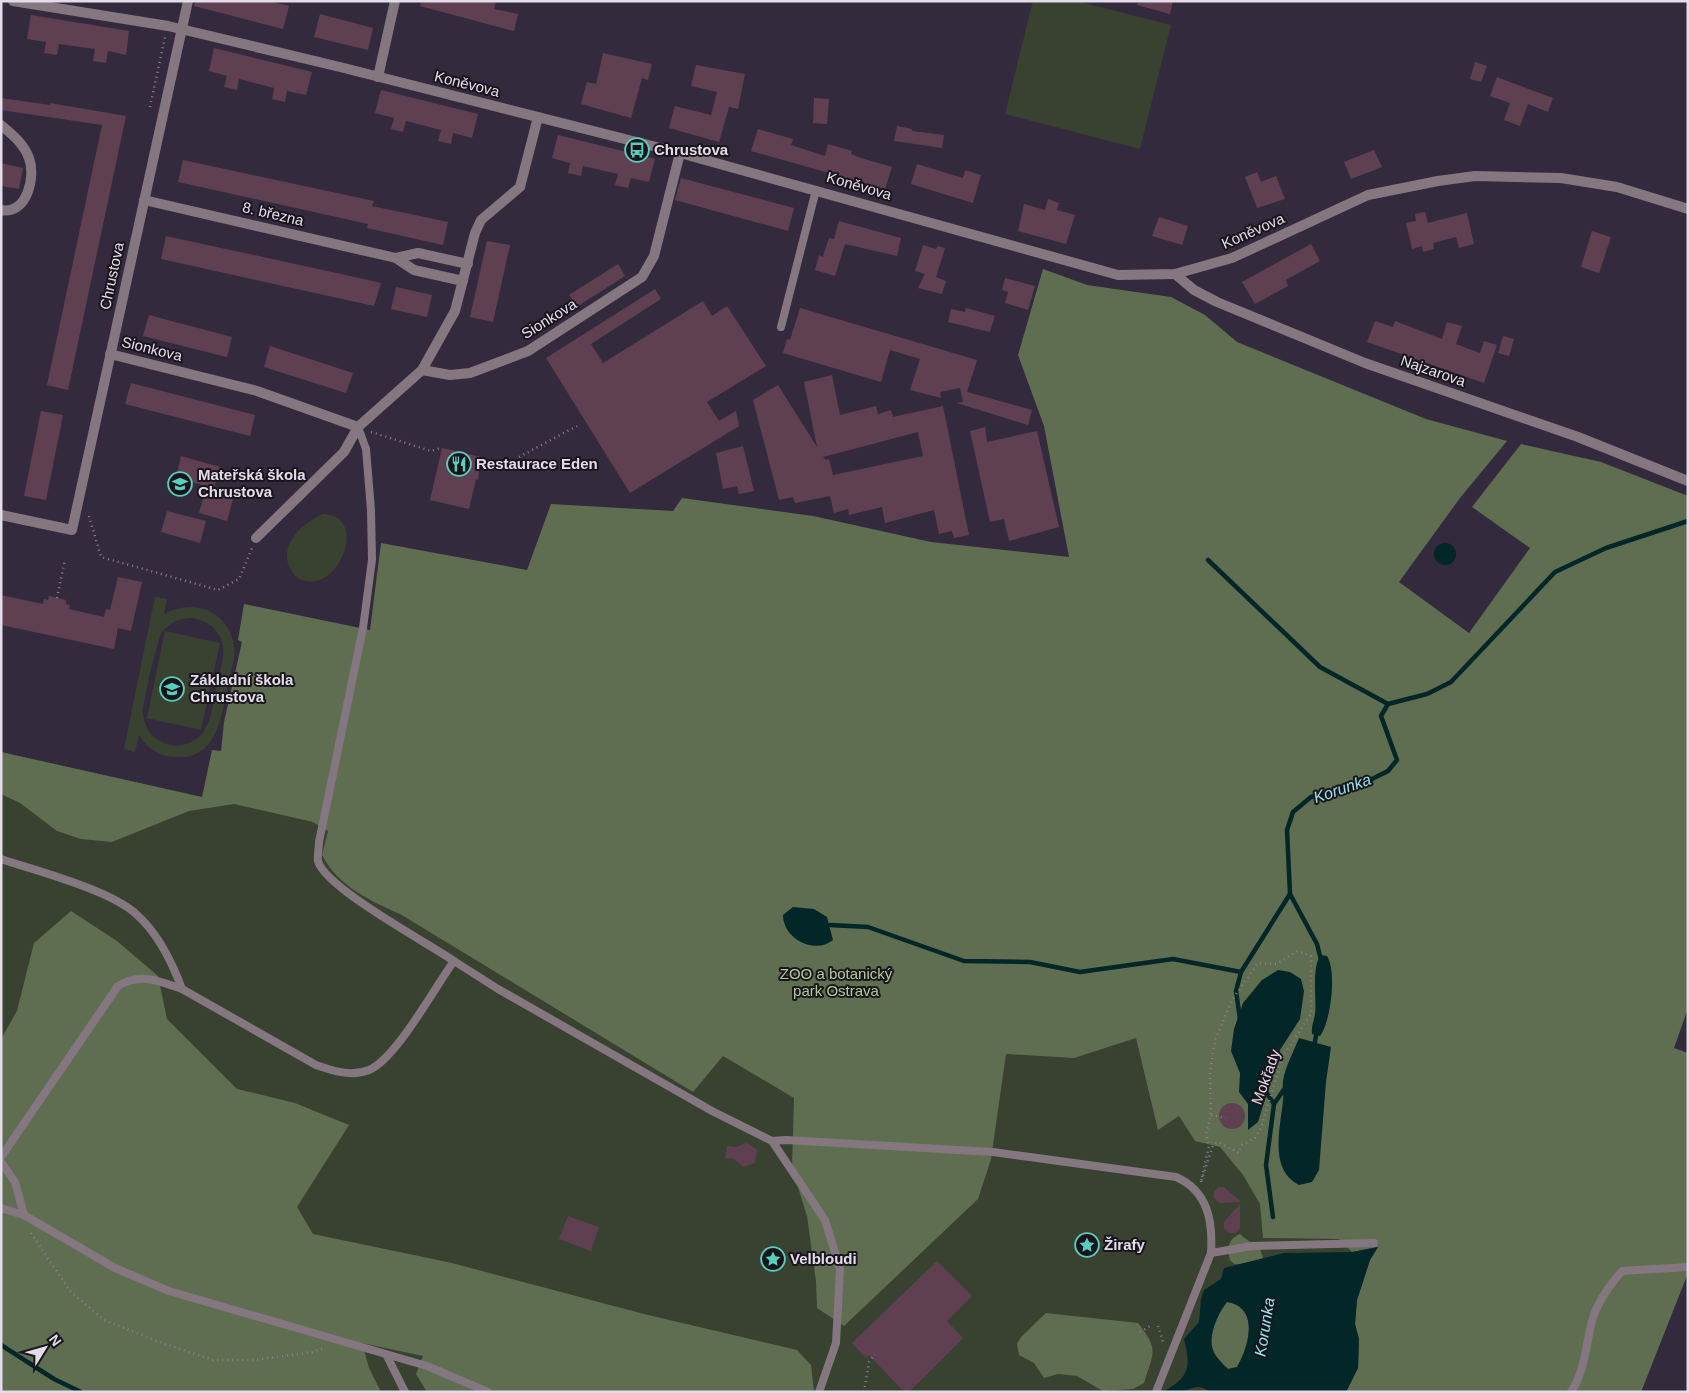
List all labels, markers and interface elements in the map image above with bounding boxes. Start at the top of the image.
street label: Koněvova [433,67,502,100]
bus stop icon: Chrustova [624,137,650,163]
place label: Chrustova [654,141,729,158]
street label: Koněvova [825,168,894,203]
street label: 8. března [241,198,306,229]
street label: Koněvova [1219,209,1287,252]
street label: Chrustova [96,240,127,311]
street label: Sionkova [518,295,580,342]
street label: Sionkova [120,333,185,364]
street label: Najzarova [1398,351,1468,390]
restaurant icon: Restaurace Eden [446,451,472,477]
place label: Restaurace Eden [476,455,598,472]
place label: Mateřská škola Chrustova [198,466,306,500]
school or university icon: Mateřská škola Chrustova [167,471,193,497]
place label: Základní škola Chrustova [190,671,294,705]
school or university icon: Základní škola Chrustova [159,676,185,702]
water label: Korunka [1311,771,1373,806]
park label: ZOO a botanický park Ostrava [780,965,893,999]
street label: Mokřady [1248,1046,1284,1107]
place icon: Žirafy [1074,1232,1100,1258]
place label: Žirafy [1104,1236,1146,1253]
place icon: Velbloudi [760,1246,786,1272]
place label: Velbloudi [790,1250,857,1267]
water label: Korunka [1251,1296,1278,1358]
north arrow [20,1323,70,1373]
text: N [46,1331,65,1349]

